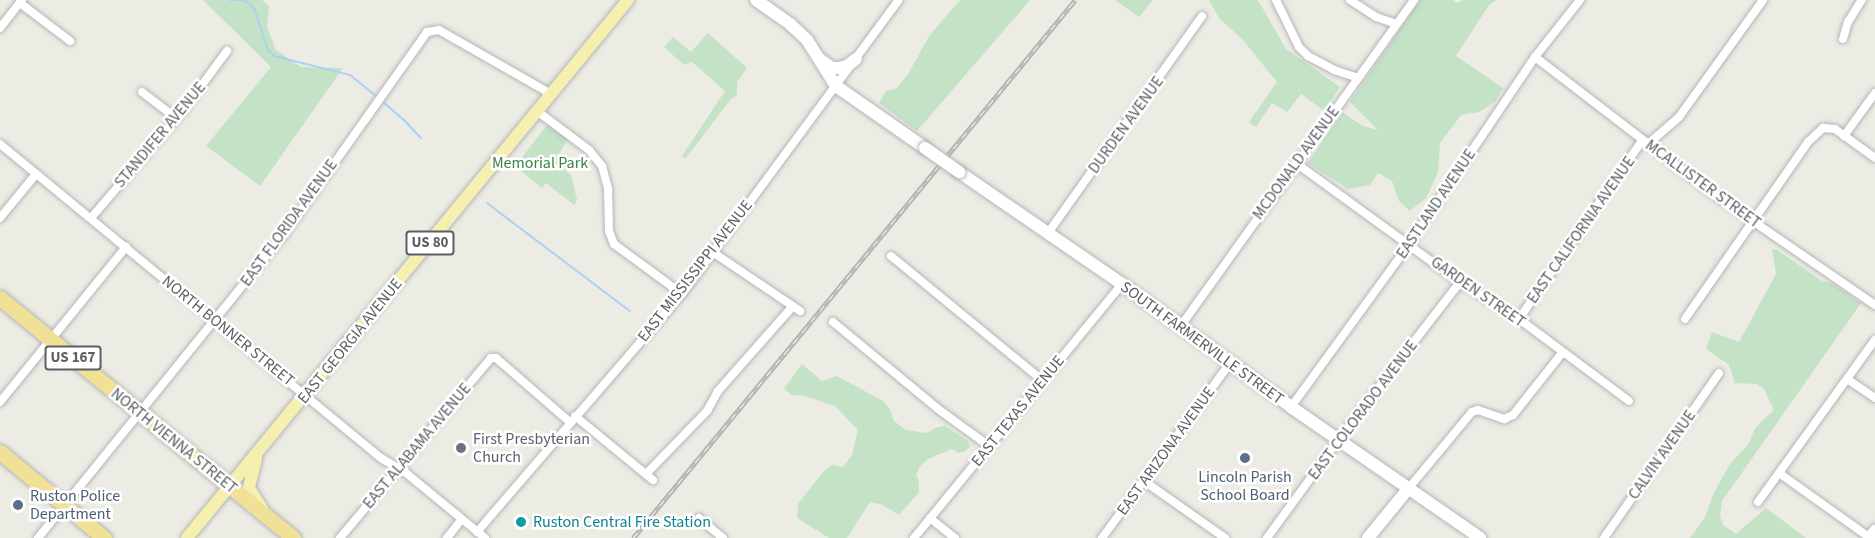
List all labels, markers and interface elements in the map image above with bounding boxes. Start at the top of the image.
street label: DURDEN AVENUE [1084,73,1168,177]
street label: STANDIFER AVENUE [110,78,210,192]
street label: MCDONALD AVENUE [1248,103,1344,223]
street label: MCALLISTER STREET [1641,136,1765,232]
street label: EASTLAND AVENUE [1392,146,1480,262]
park label: Memorial Park [492,153,588,173]
street label: EAST CALIFORNIA AVENUE [1523,153,1639,307]
street label: EAST FLORIDA AVENUE [237,156,341,290]
street label: EAST MISSISSIPPI AVENUE [634,196,756,346]
road number: US 80 [404,231,456,255]
street label: GARDEN STREET [1427,252,1529,332]
street label: NORTH BONNER STREET [158,272,298,390]
street label: EAST GEORGIA AVENUE [294,275,406,407]
street label: SOUTH FARMERVILLE STREET [1117,277,1287,409]
street label: EAST COLORADO AVENUE [1304,336,1422,484]
road number: US 167 [44,346,101,370]
street label: EAST TEXAS AVENUE [967,352,1069,470]
street label: EAST ALABAMA AVENUE [359,379,475,513]
street label: EAST ARIZONA AVENUE [1113,383,1219,519]
street label: NORTH VIENNA STREET [107,384,241,498]
street label: CALVIN AVENUE [1624,407,1700,503]
place label: First Presbyterian Church [473,429,590,467]
marker: First Presbyterian Church [454,441,468,455]
marker: Lincoln Parish School Board [1238,451,1252,465]
place label: Lincoln Parish School Board [1198,467,1292,505]
place label: Ruston Police Department [30,486,120,524]
marker: Ruston Police Department [11,498,25,512]
place label: Ruston Central Fire Station [533,512,711,532]
marker: Ruston Central Fire Station [514,515,528,529]

